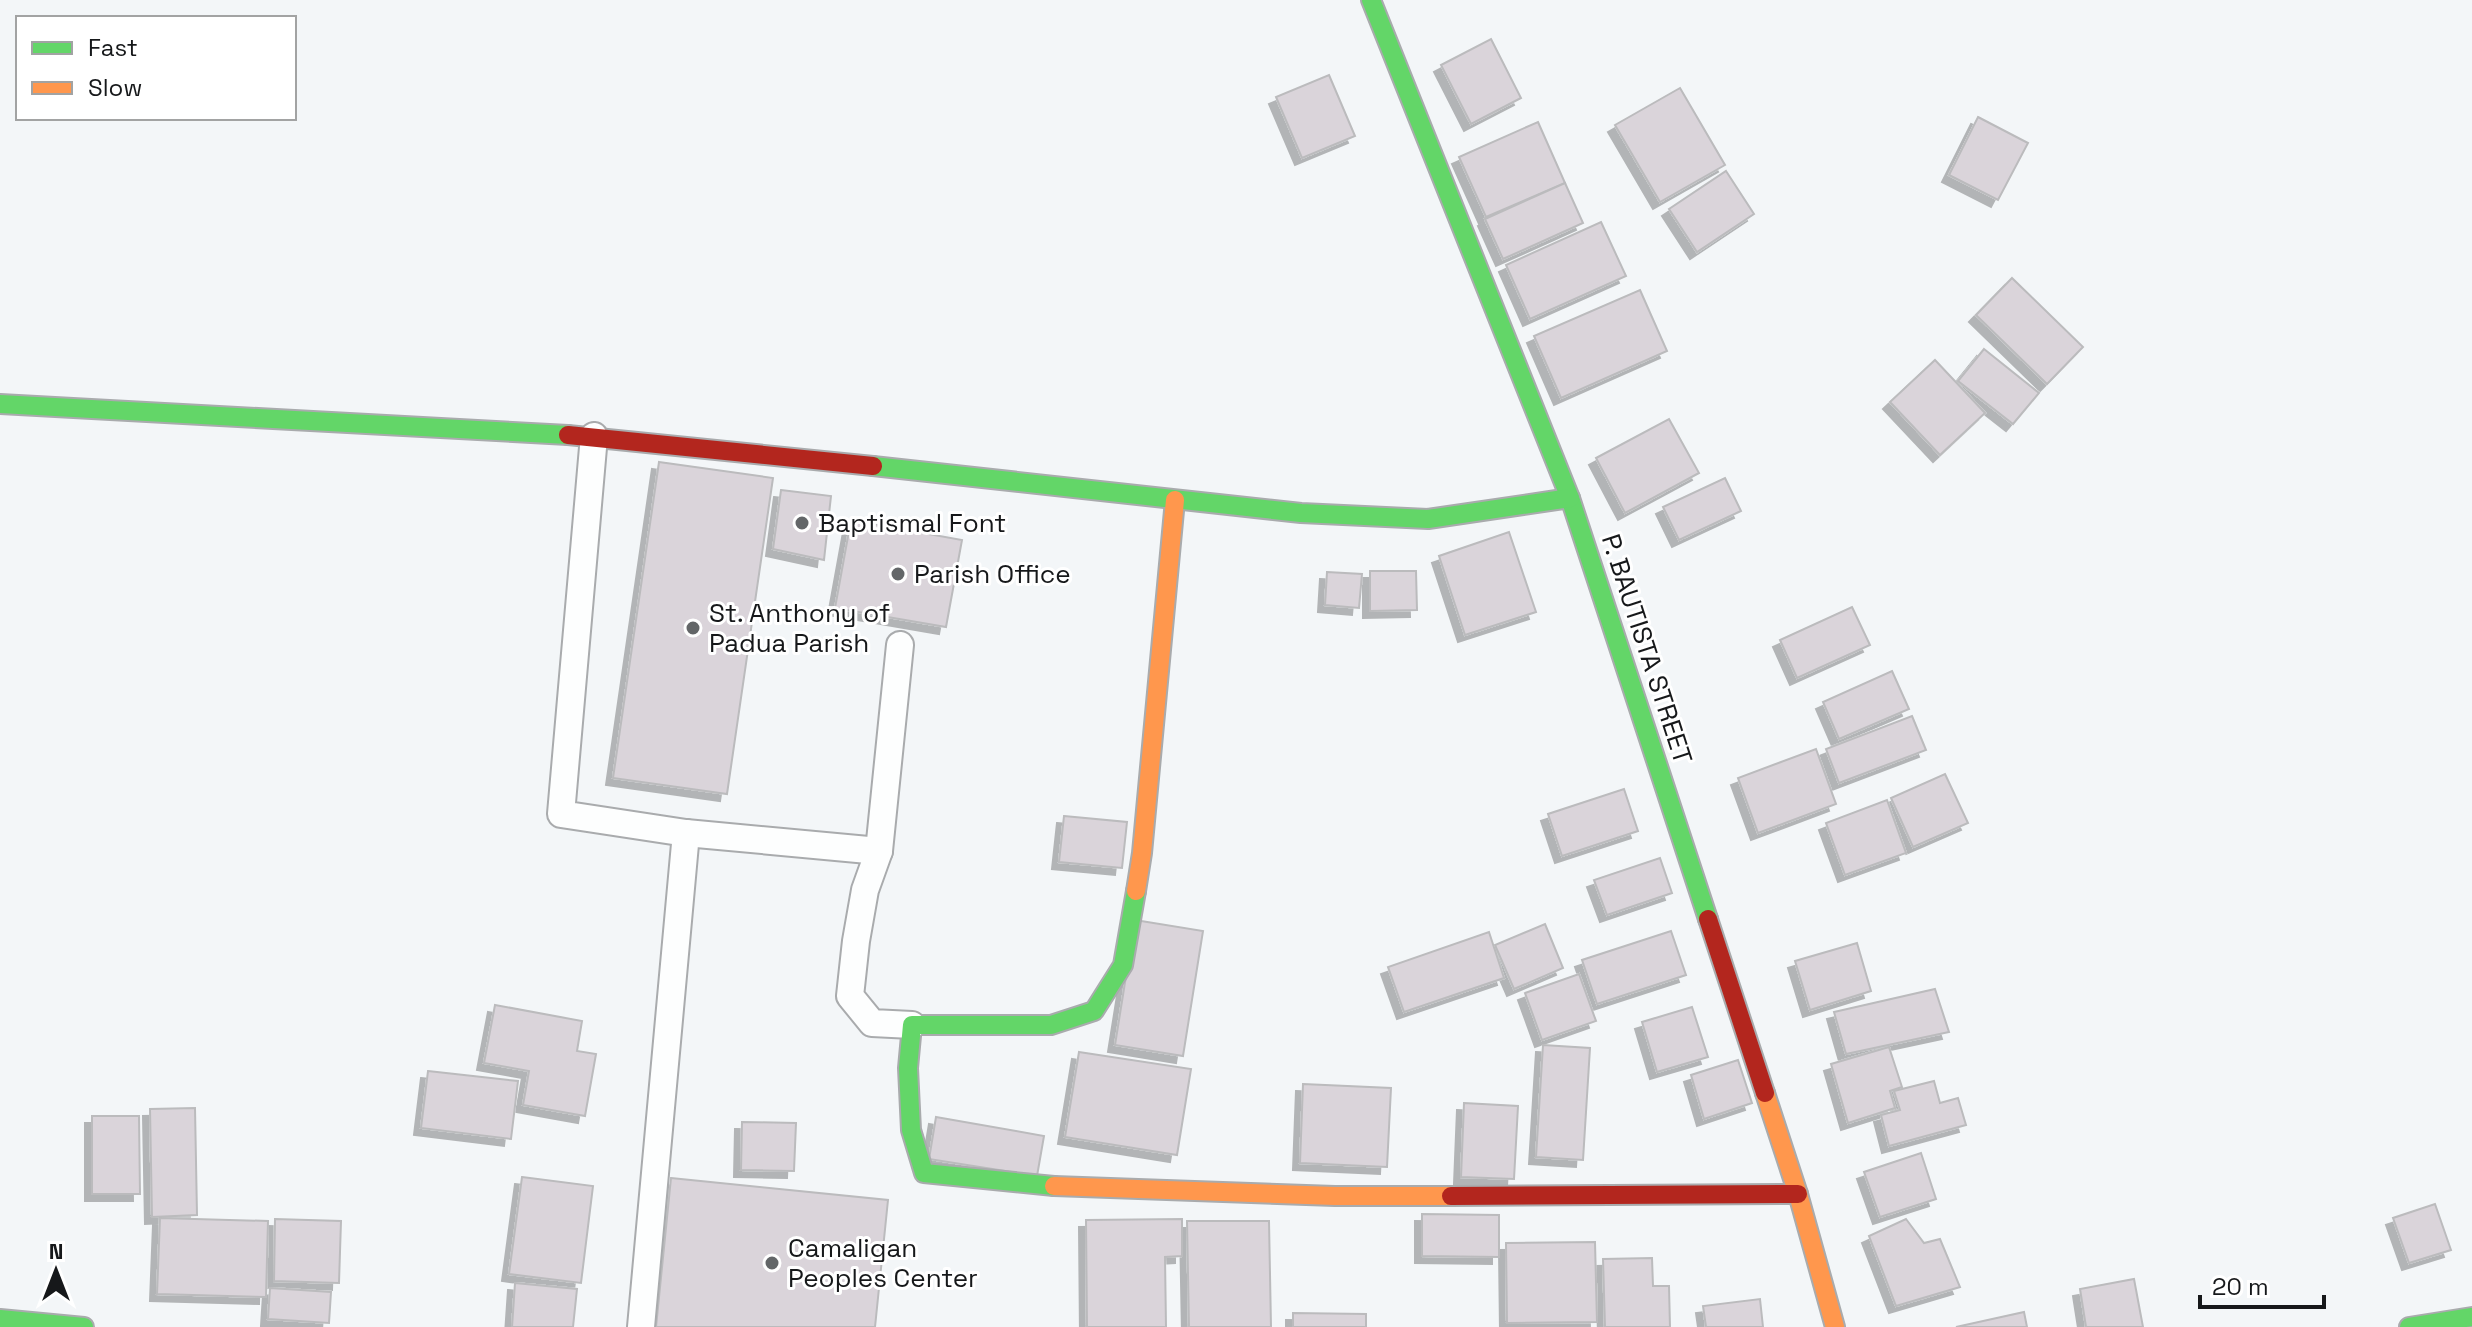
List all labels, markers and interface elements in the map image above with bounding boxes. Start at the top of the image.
legend [16,16,296,120]
text: Fast [88,32,138,63]
text: Slow [88,72,142,103]
place label: Baptismal Font [818,506,1006,540]
marker: Baptismal Font [793,514,811,532]
street label: P. BAUTISTA STREET [1594,530,1700,768]
place label: Parish Office [914,557,1071,591]
marker: Parish Office [889,565,907,583]
place label: St. Anthony of Padua Parish [709,596,890,660]
marker: St. Anthony of Padua Parish [684,619,702,637]
north arrow [16,1231,96,1311]
place label: Camaligan Peoples Center [788,1231,978,1295]
text: N [49,1237,63,1265]
marker: Camaligan Peoples Center [763,1254,781,1272]
scale bar [2200,1259,2324,1309]
text: 20 m [2212,1271,2269,1302]

